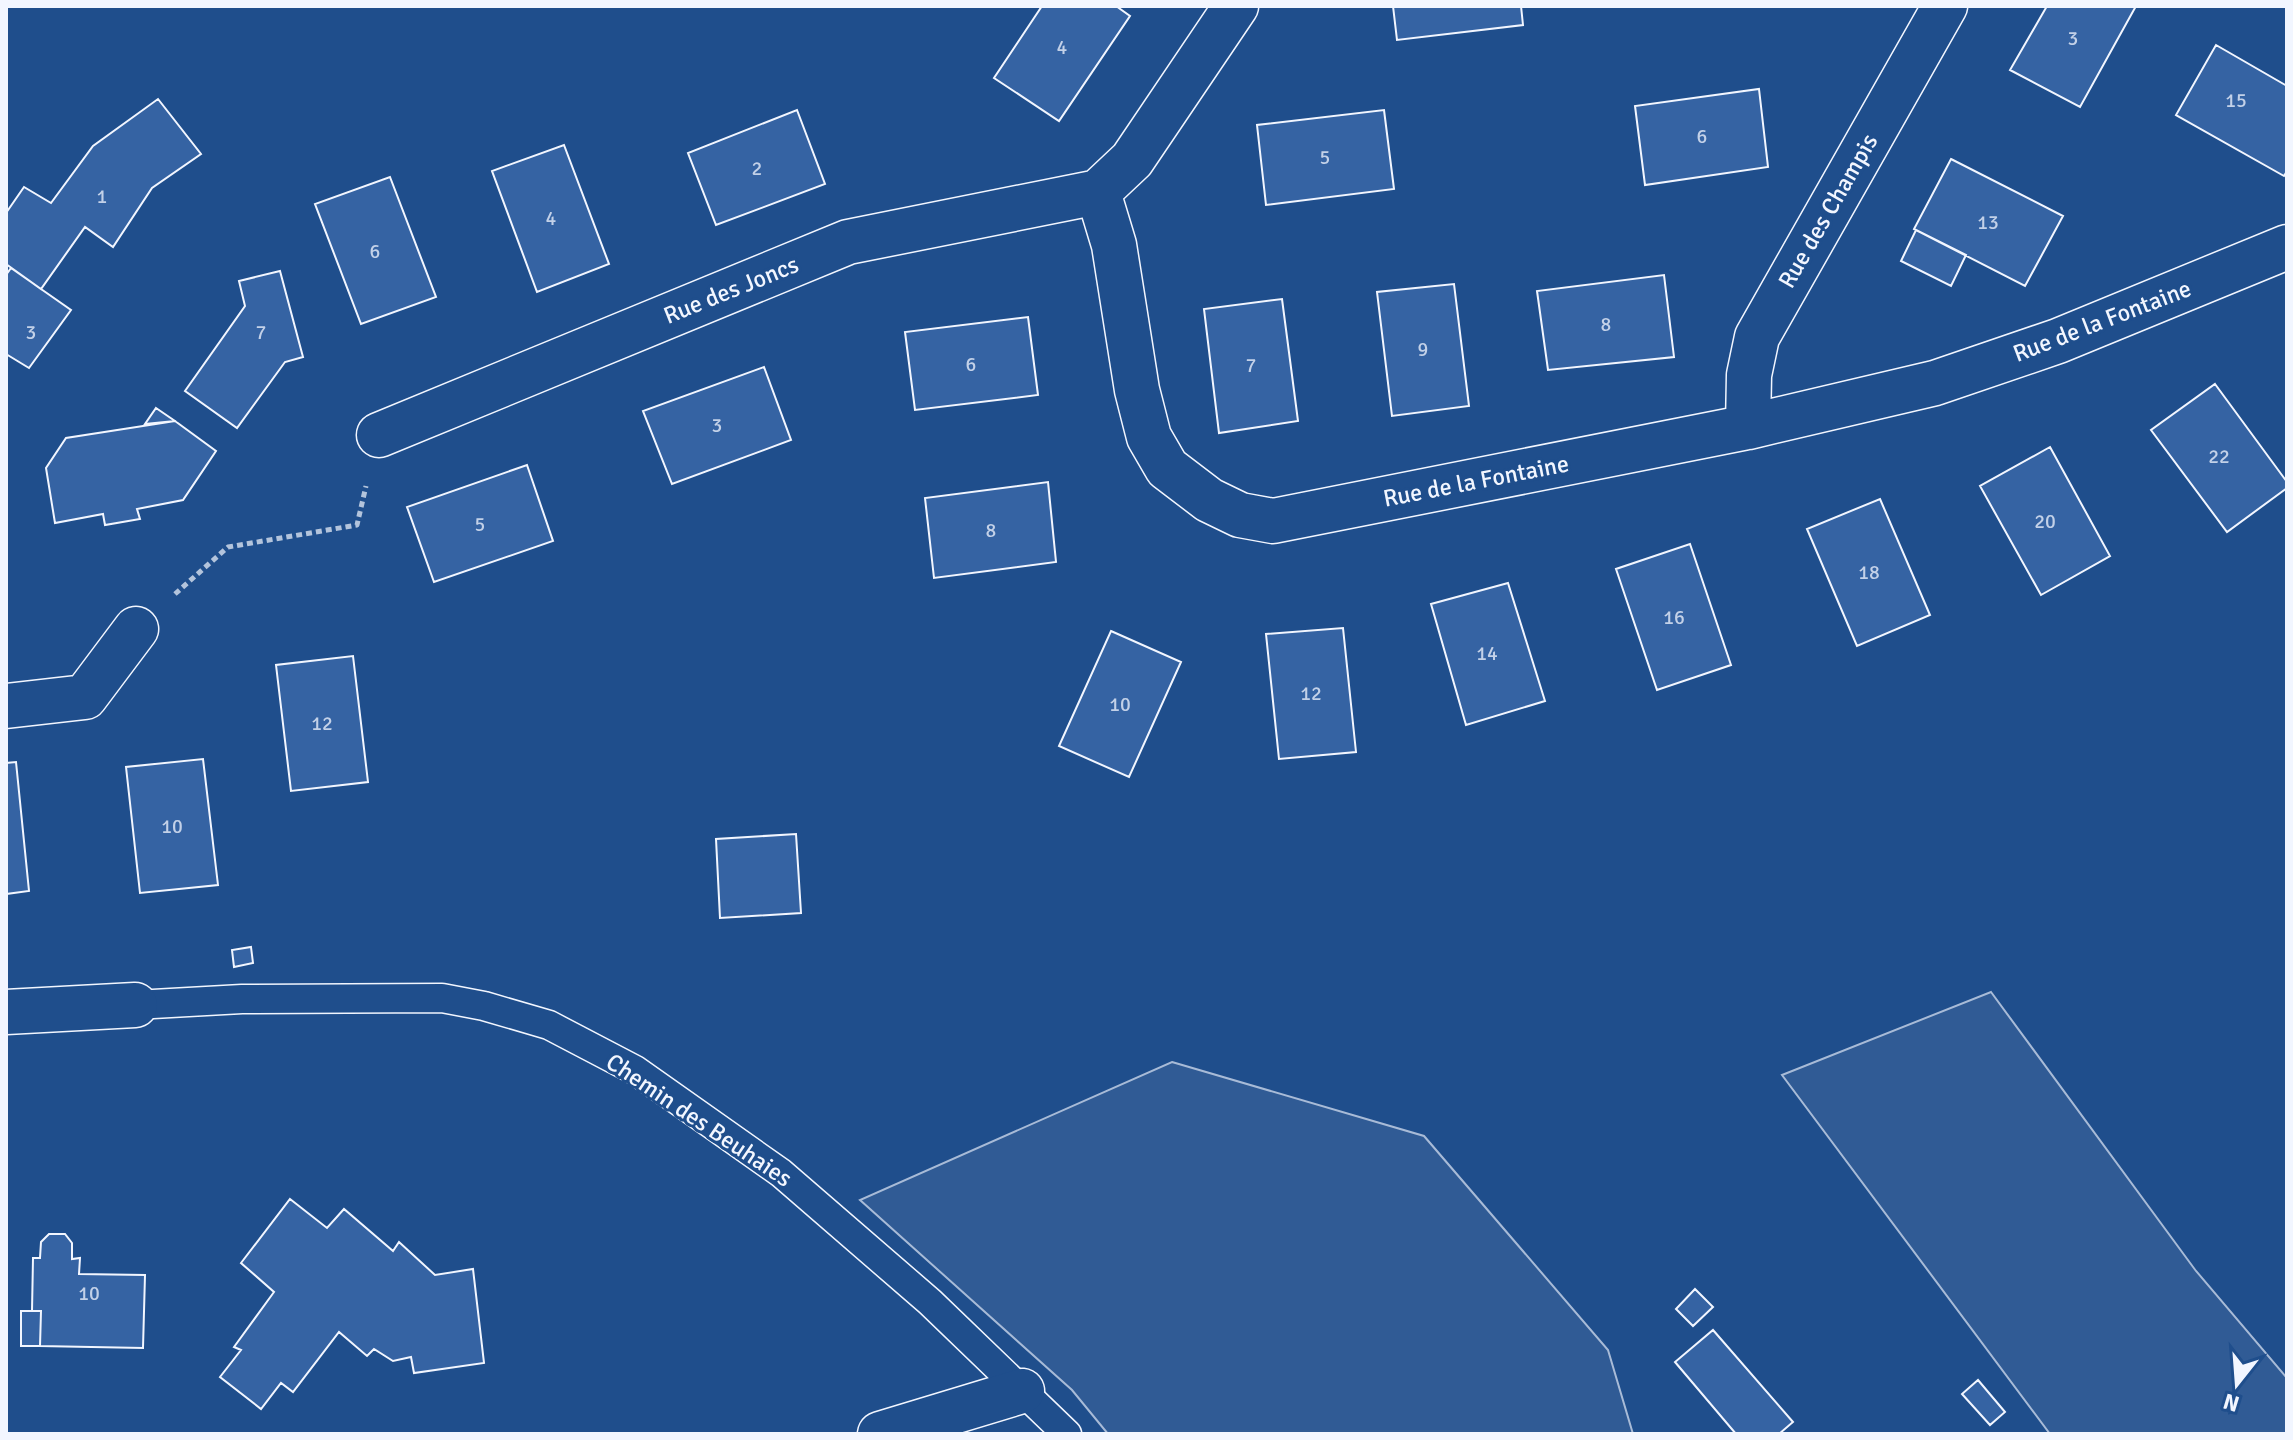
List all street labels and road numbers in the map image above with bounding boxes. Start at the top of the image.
street label: Rue des Champis [1772,128,1884,294]
street label: Rue des Joncs [659,249,803,331]
street label: Rue de la Fontaine [2009,273,2195,369]
street label: Rue de la Fontaine [1381,448,1571,514]
street label: Chemin des Beuhaies [600,1047,798,1193]

